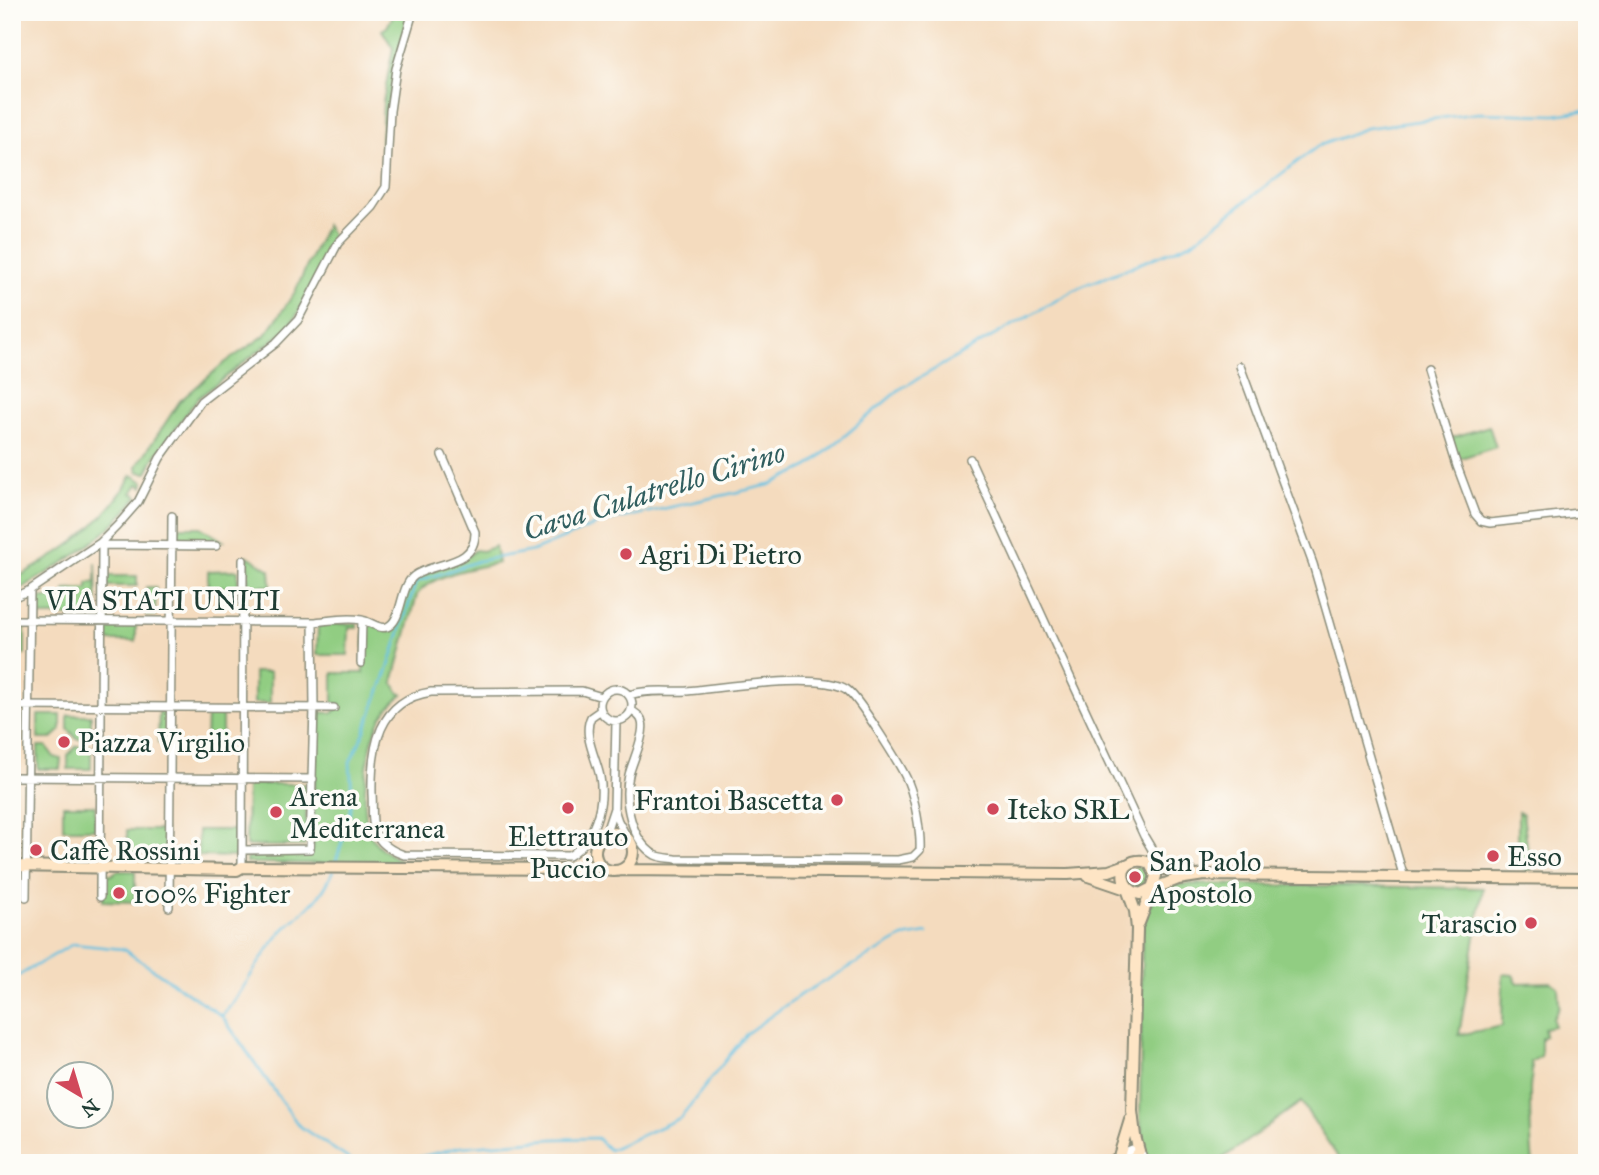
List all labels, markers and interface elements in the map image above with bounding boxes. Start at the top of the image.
water label: Cava Culatrello Cirino [519,434,789,548]
place label: Agri Di Pietro [639,537,802,572]
marker: Agri Di Pietro [618,546,634,562]
street label: VIA STATI UNITI [44,583,281,618]
place label: Piazza Virgilio [78,725,245,760]
marker: Piazza Virgilio [56,734,72,750]
place label: Arena Mediterranea [289,779,445,846]
place label: Frantoi Bascetta [634,783,823,818]
marker: Frantoi Bascetta [829,792,845,808]
place label: Iteko SRL [1007,792,1130,827]
marker: Elettrauto Puccio [560,800,576,816]
marker: Iteko SRL [985,801,1001,817]
marker: Arena Mediterranea [268,804,284,820]
place label: Elettrauto Puccio [508,819,628,886]
place label: Caffè Rossini [50,833,200,868]
place label: Esso [1507,839,1562,874]
marker: Caffè Rossini [28,842,44,858]
place label: San Paolo Apostolo [1148,844,1261,911]
marker: Esso [1485,848,1501,864]
marker: San Paolo Apostolo [1127,869,1143,885]
place label: 100% Fighter [133,876,291,911]
marker: 100% Fighter [111,885,127,901]
place label: Tarascio [1421,906,1517,941]
marker: Tarascio [1523,915,1539,931]
north arrow [46,1060,116,1130]
text: N [77,1094,104,1122]

